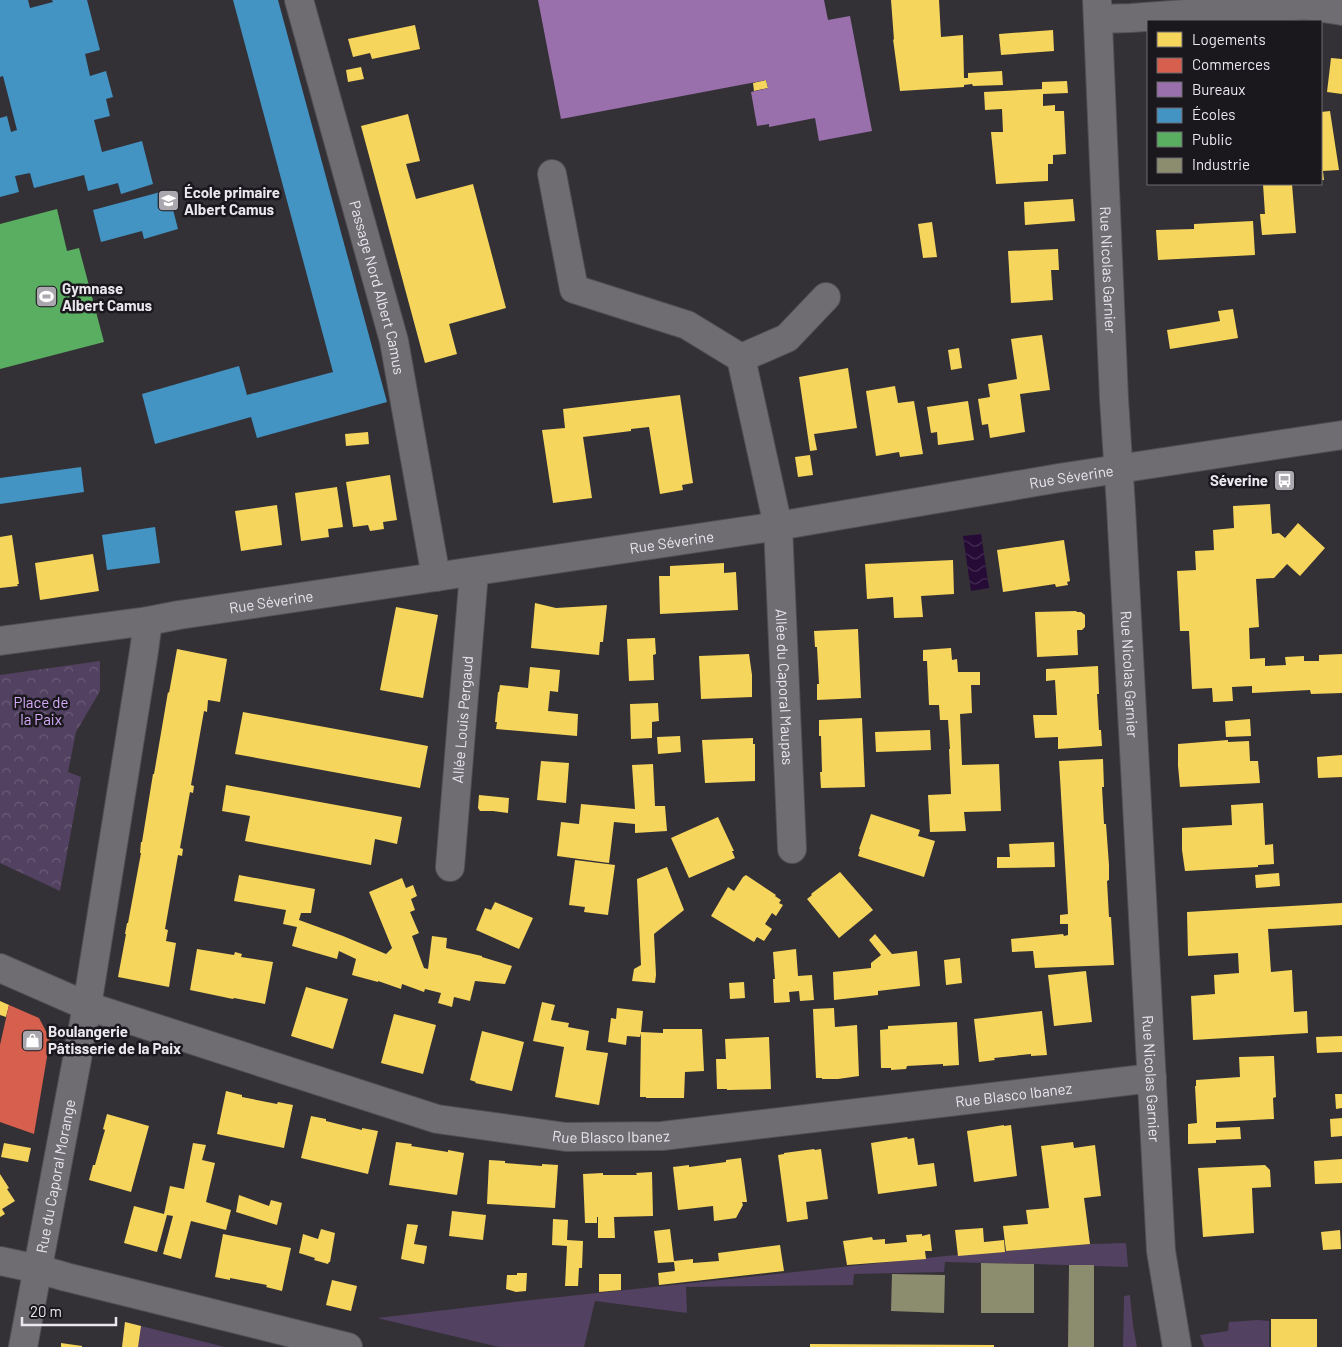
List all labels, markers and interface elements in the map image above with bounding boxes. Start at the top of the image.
legend [1147,20,1322,185]
text: Logements [1192,30,1266,48]
text: Commerces [1192,55,1270,73]
text: Bureaux [1192,80,1245,98]
text: Écoles [1192,105,1236,123]
text: Public [1192,130,1232,148]
text: Industrie [1192,155,1250,173]
place label: École primaire Albert Camus [184,183,280,218]
school or university icon: École primaire Albert Camus [156,189,180,213]
street label: Passage Nord Albert Camus [346,198,409,376]
street label: Rue Nicolas Garnier [1097,206,1120,334]
place label: Gymnase Albert Camus [62,279,153,314]
sports icon: Gymnase Albert Camus [34,285,58,309]
street label: Rue Séverine [1028,461,1115,492]
bus stop icon: Séverine [1272,468,1296,492]
place label: Séverine [1210,471,1268,489]
street label: Rue Séverine [628,527,715,557]
street label: Rue Séverine [228,586,314,616]
street label: Allée du Caporal Maupas [773,608,797,765]
street label: Rue Nicolas Garnier [1118,610,1142,739]
street label: Allée Louis Pergaud [448,655,476,784]
park label: Place de la Paix [14,693,68,728]
street label: Rue Nicolas Garnier [1139,1015,1164,1143]
place label: Boulangerie Pâtisserie de la Paix [48,1022,181,1057]
shop icon: Boulangerie Pâtisserie de la Paix [20,1028,44,1052]
street label: Rue Blasco Ibanez [954,1079,1073,1110]
street label: Rue du Caporal Morange [32,1098,78,1254]
street label: Rue Blasco Ibanez [551,1126,671,1146]
scale bar [22,1294,116,1326]
text: 20 m [30,1302,62,1320]

